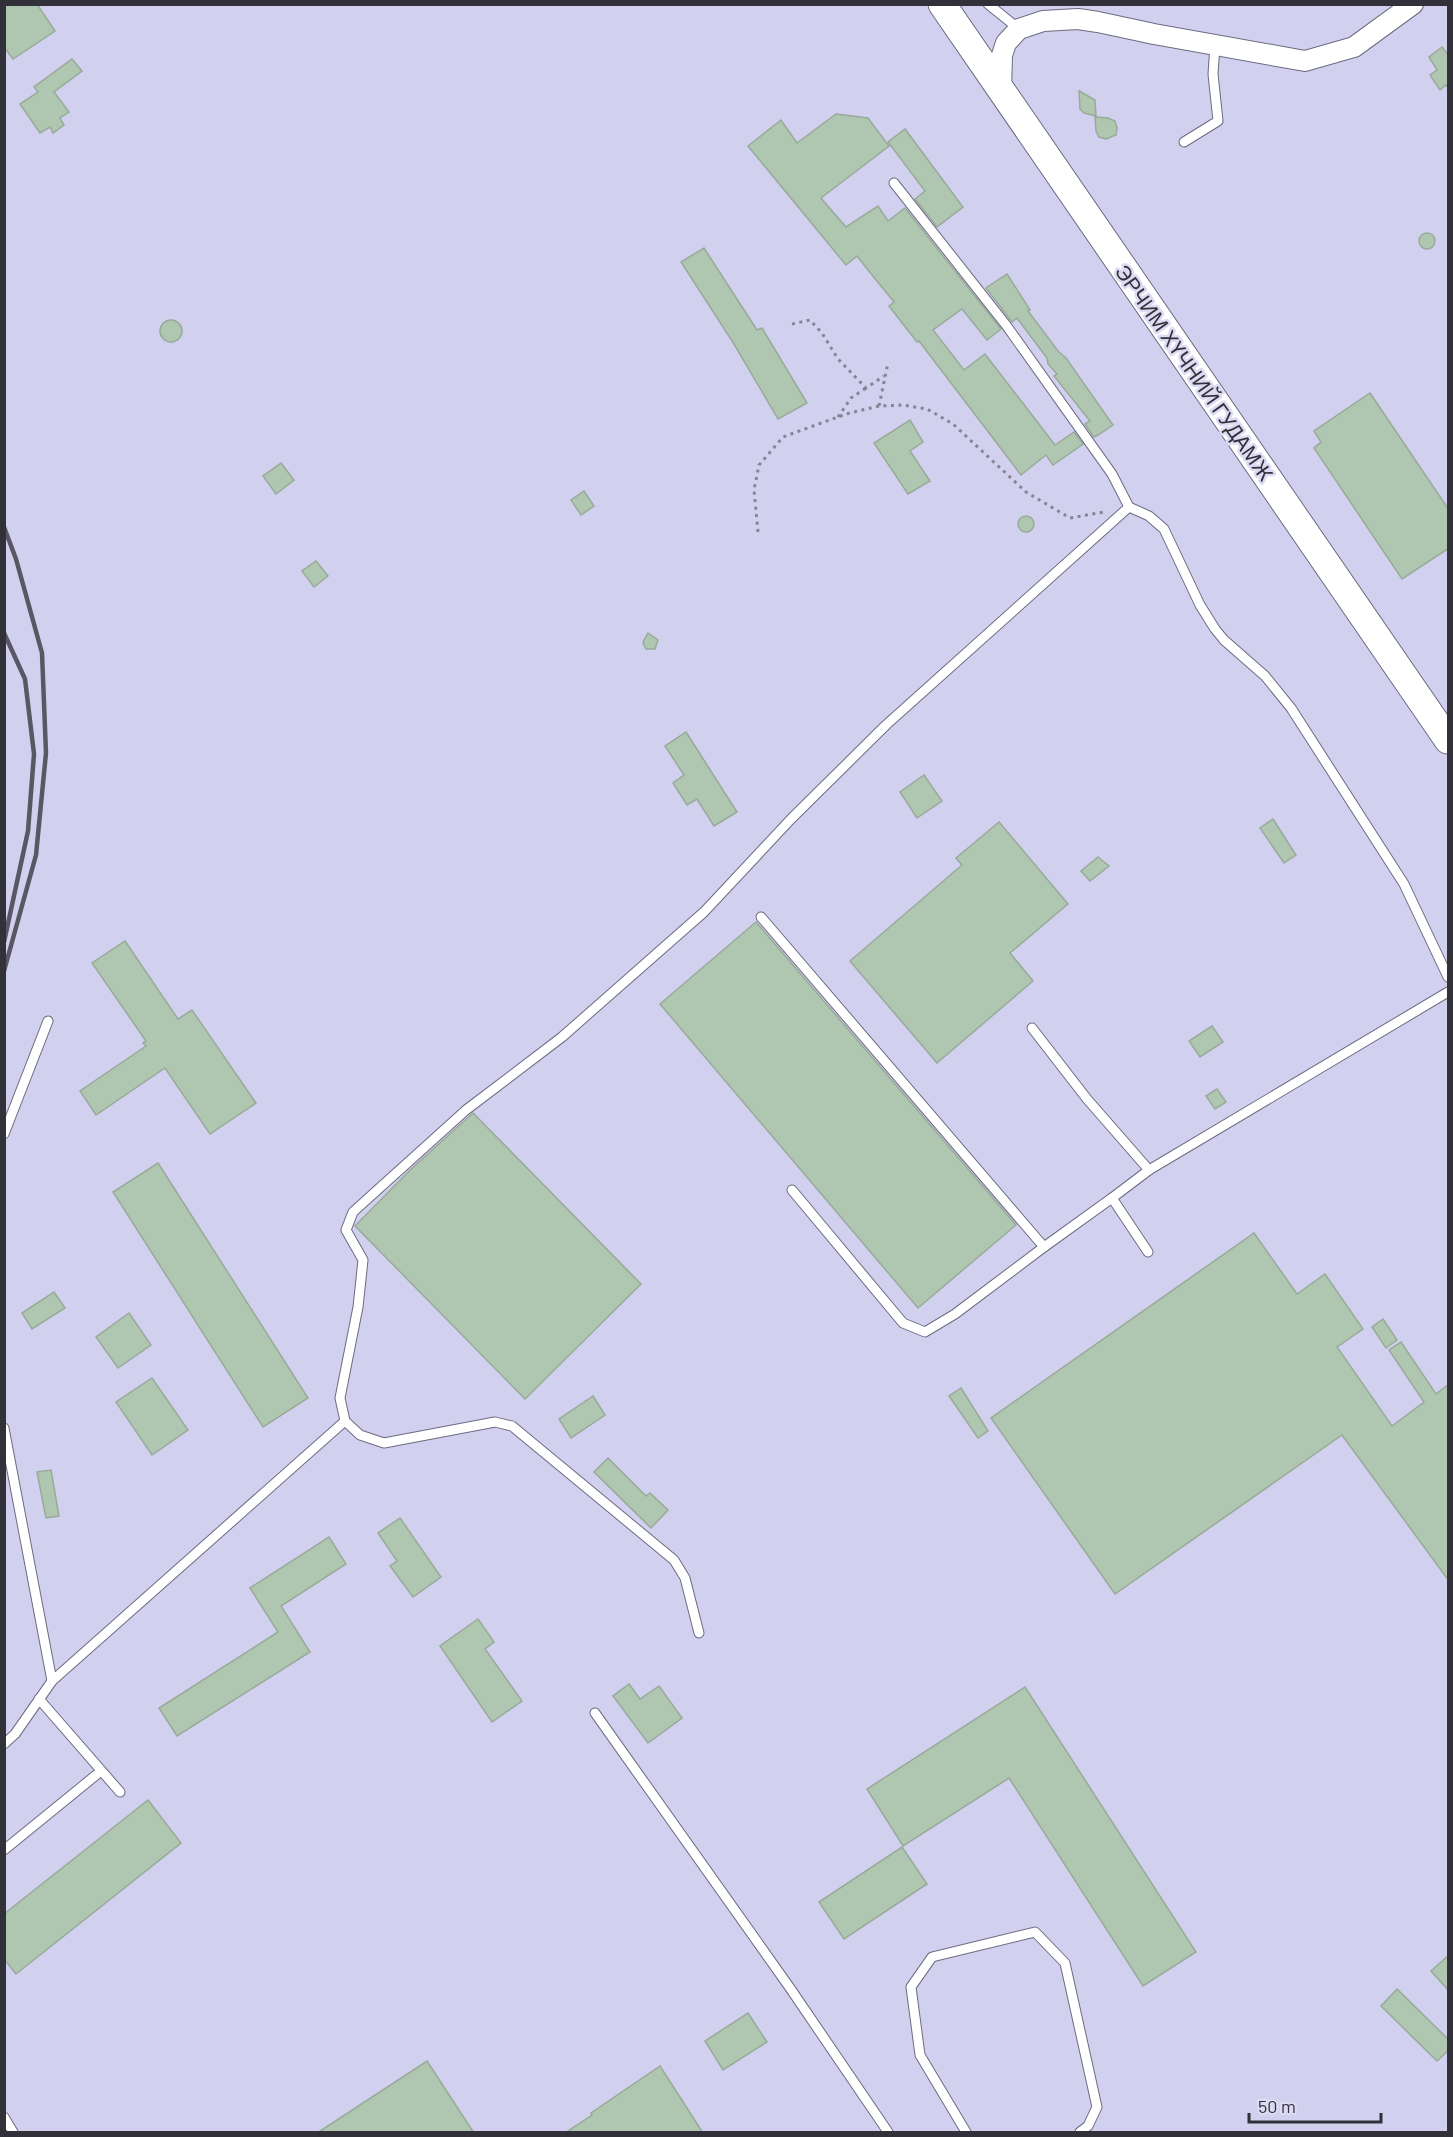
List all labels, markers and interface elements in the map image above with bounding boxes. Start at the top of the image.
street label: ЭРЧИМ ХҮЧНИЙ ГУДАМЖ [1111,259,1280,485]
scale bar [1249,2086,1381,2124]
text: 50 m [1258,2095,1296,2117]

